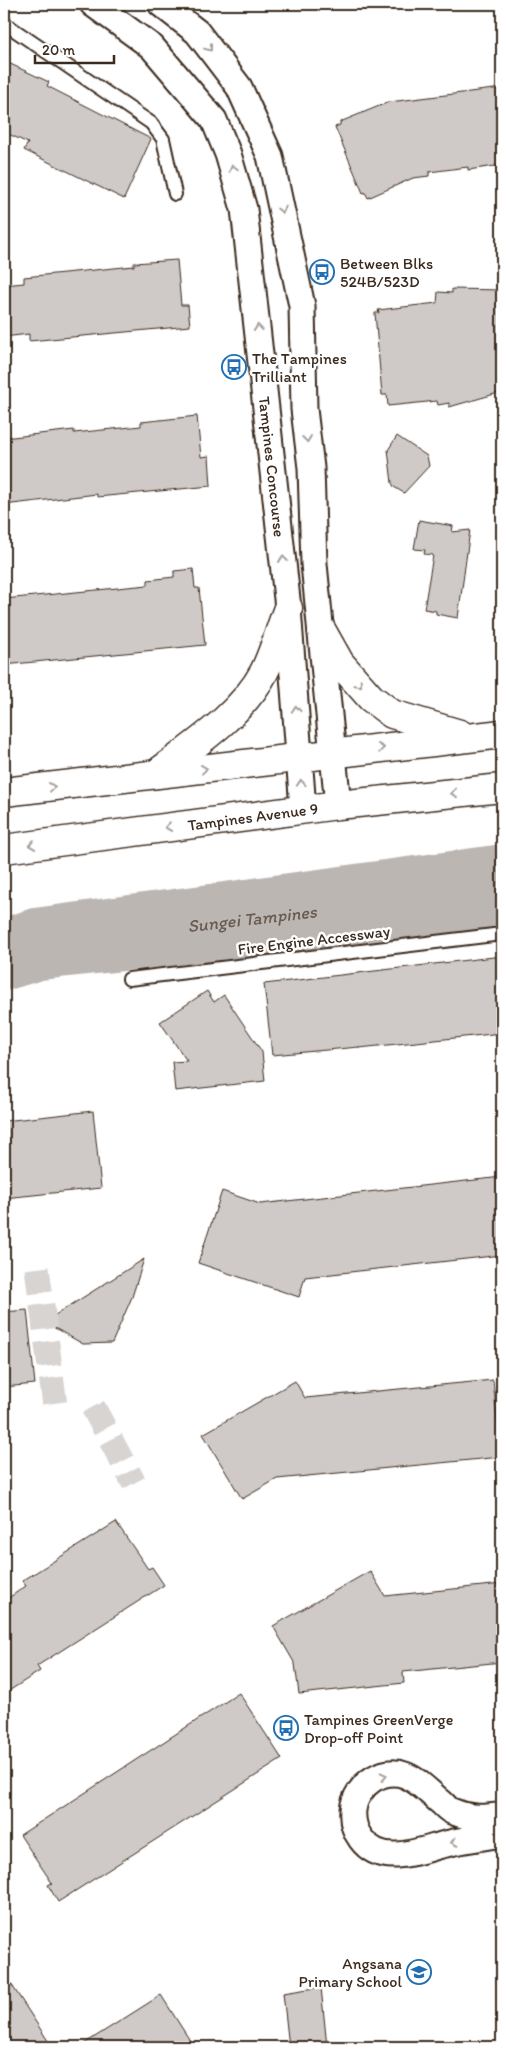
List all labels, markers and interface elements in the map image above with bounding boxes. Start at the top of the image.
scale bar [35,32,114,64]
text: 20 m [42,41,76,59]
one-way arrow [204,42,212,51]
one-way arrow [228,164,238,173]
one-way arrow [276,206,286,215]
place label: Between Blks 524B/523D [340,254,433,291]
bus stop icon: Between Blks 524B/523D [309,259,335,285]
one-way arrow [253,324,264,332]
place label: The Tampines Trilliant [252,349,347,386]
bus stop icon: The Tampines Trilliant [221,354,247,380]
street label: Tampines Concourse [255,395,290,538]
one-way arrow [301,435,312,443]
one-way arrow [278,555,289,563]
one-way arrow [354,679,363,688]
one-way arrow [290,704,301,712]
one-way arrow [377,743,386,753]
one-way arrow [200,764,208,775]
one-way arrow [296,779,307,787]
one-way arrow [48,782,56,793]
one-way arrow [449,787,457,798]
street label: Tampines Avenue 9 [186,798,319,834]
one-way arrow [164,821,172,832]
one-way arrow [27,840,36,850]
water label: Sungei Tampines [186,900,319,937]
street label: Fire Engine Accessway [237,921,392,959]
place label: Tampines GreenVerge Drop-off Point [304,1710,453,1747]
bus stop icon: Tampines GreenVerge Drop-off Point [273,1715,299,1741]
one-way arrow [379,1771,388,1782]
one-way arrow [450,1836,459,1847]
place label: Angsana Primary School [299,1954,402,1991]
school or university icon: Angsana Primary School [406,1959,432,1985]

